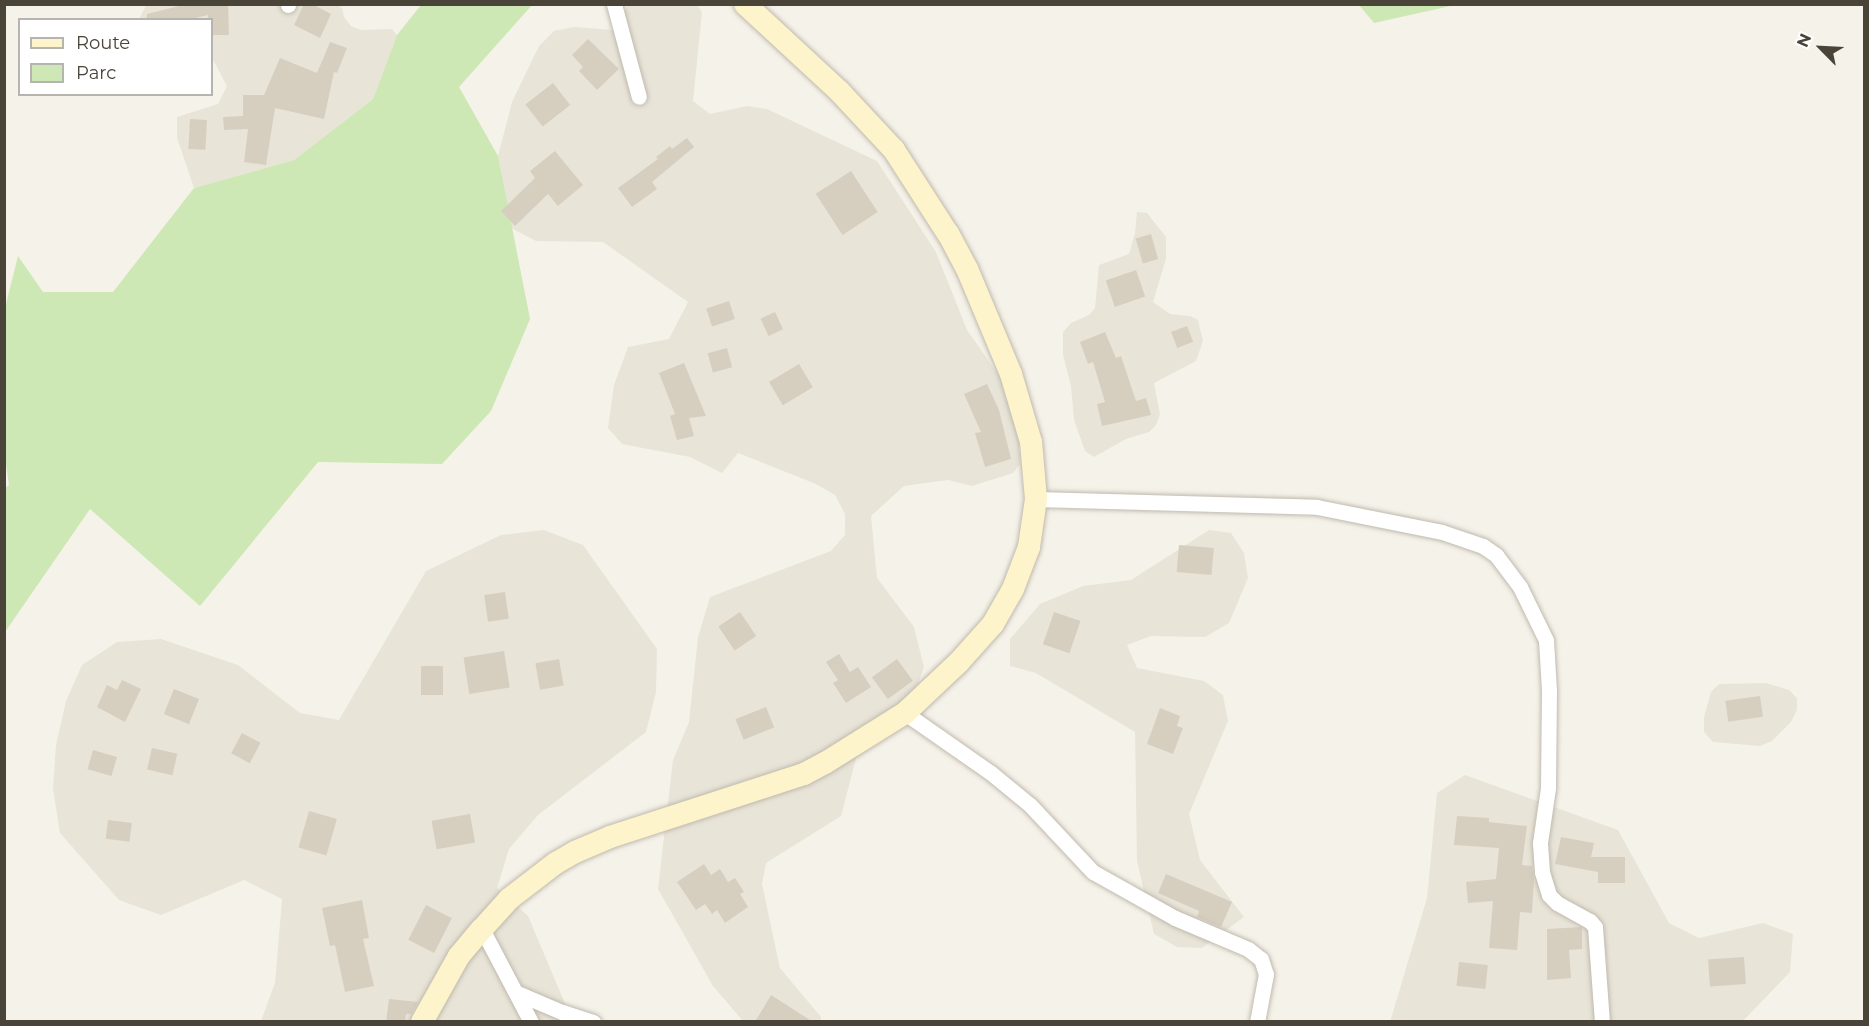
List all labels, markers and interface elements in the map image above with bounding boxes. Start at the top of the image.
legend [18,18,213,96]
north arrow [1791,18,1851,78]
text: N [1793,31,1815,50]
text: Route [76,32,130,54]
text: Parc [76,62,116,84]

